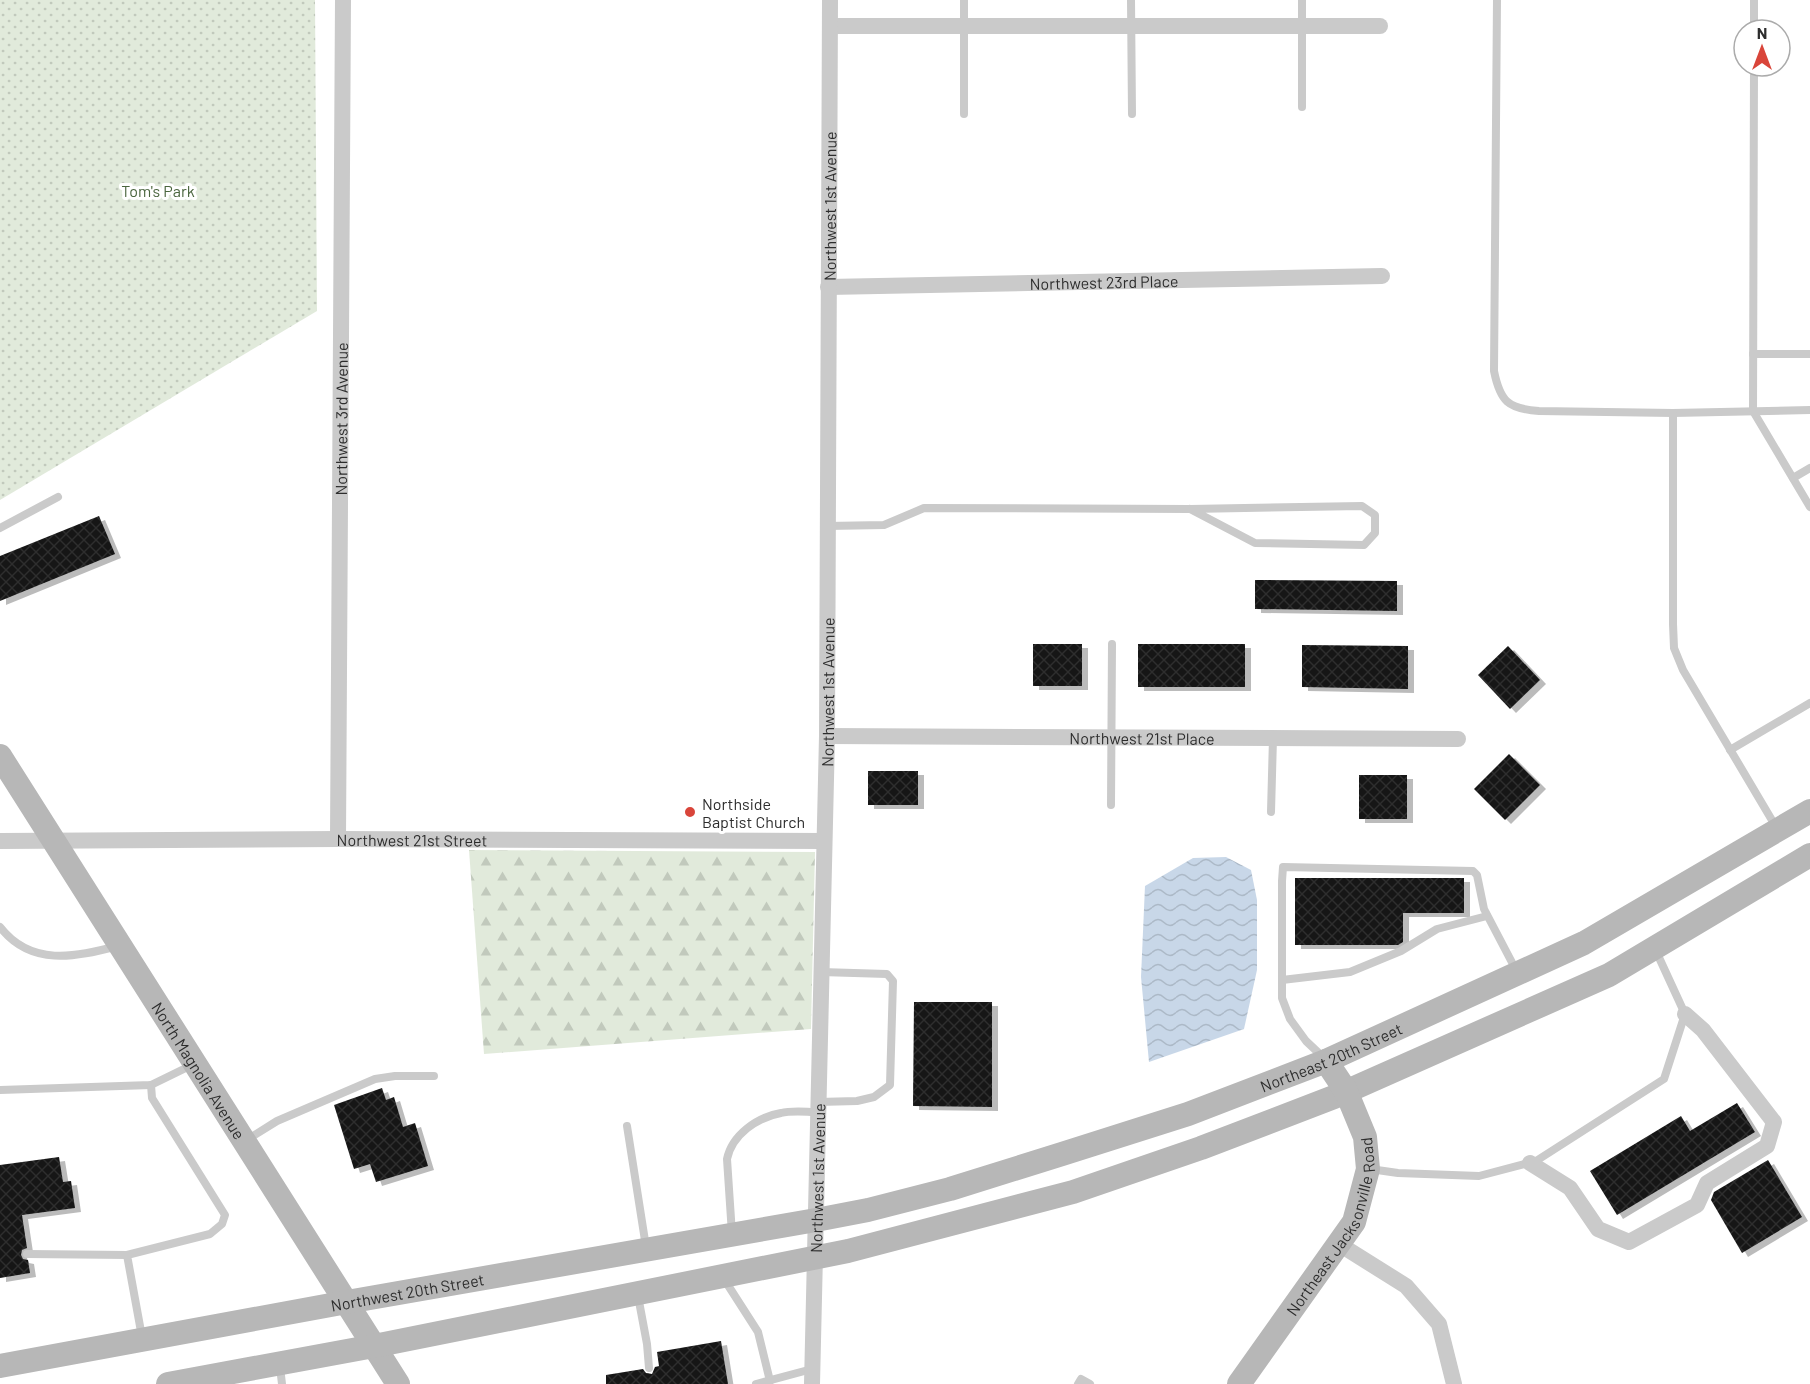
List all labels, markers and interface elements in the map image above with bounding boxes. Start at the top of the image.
north arrow [1732,18,1792,78]
text: N [1757,23,1767,42]
street label: Northwest 1st Avenue [819,131,839,281]
park label: Tom's Park [121,181,195,200]
street label: Northwest 23rd Place [1029,271,1179,292]
street label: Northwest 3rd Avenue [331,342,350,496]
street label: Northwest 1st Avenue [817,617,837,767]
street label: Northwest 21st Place [1069,728,1215,747]
place label: Northside Baptist Church [702,794,805,831]
marker: Northside Baptist Church [683,805,697,819]
street label: Northwest 21st Street [337,829,487,849]
street label: North Magnolia Avenue [149,998,250,1142]
street label: Northeast 20th Street [1257,1018,1405,1095]
street label: Northwest 1st Avenue [806,1103,828,1253]
street label: Northeast Jacksonville Road [1282,1137,1378,1319]
street label: Northwest 20th Street [329,1269,485,1314]

